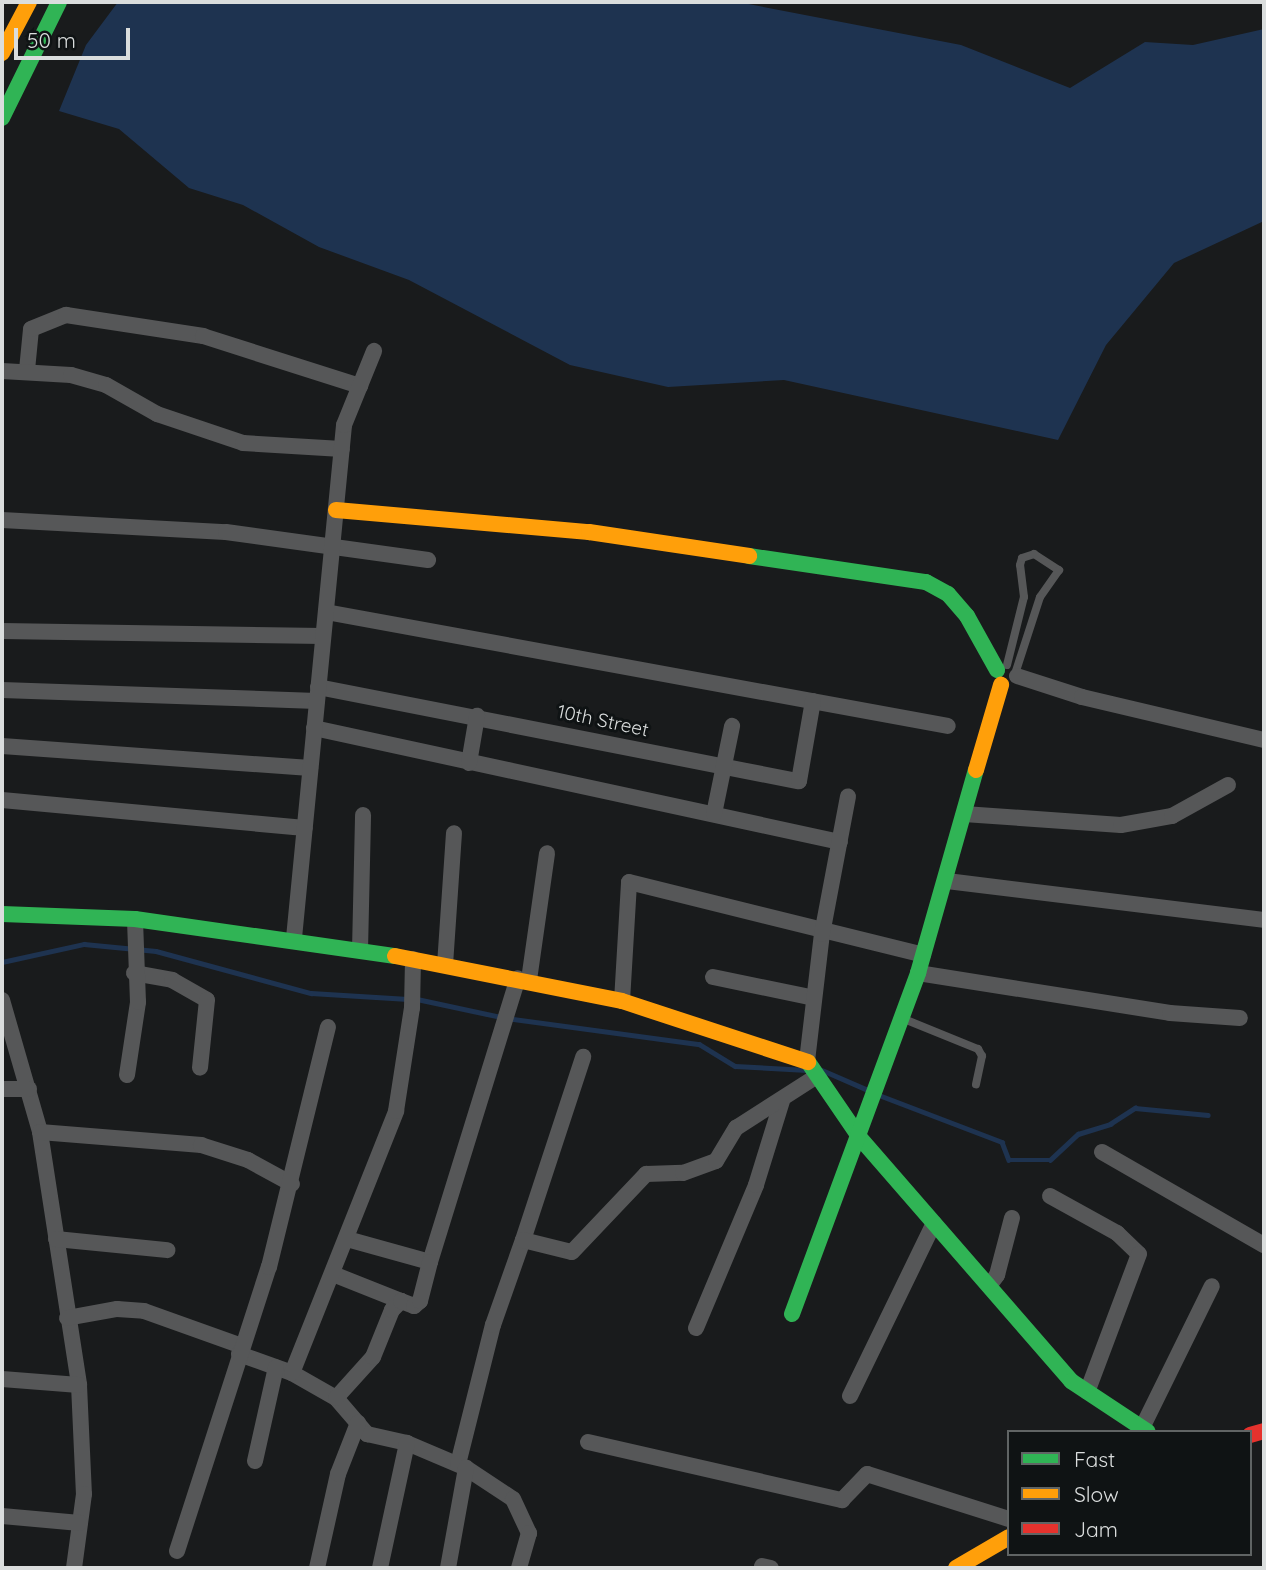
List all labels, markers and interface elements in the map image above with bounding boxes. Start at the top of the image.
scale bar [18,14,133,58]
text: 50 m [27,27,76,53]
street label: 10th Street [555,700,651,742]
legend [1007,1430,1252,1556]
text: Fast [1074,1446,1115,1472]
text: Slow [1074,1481,1119,1507]
text: Jam [1074,1516,1118,1542]

